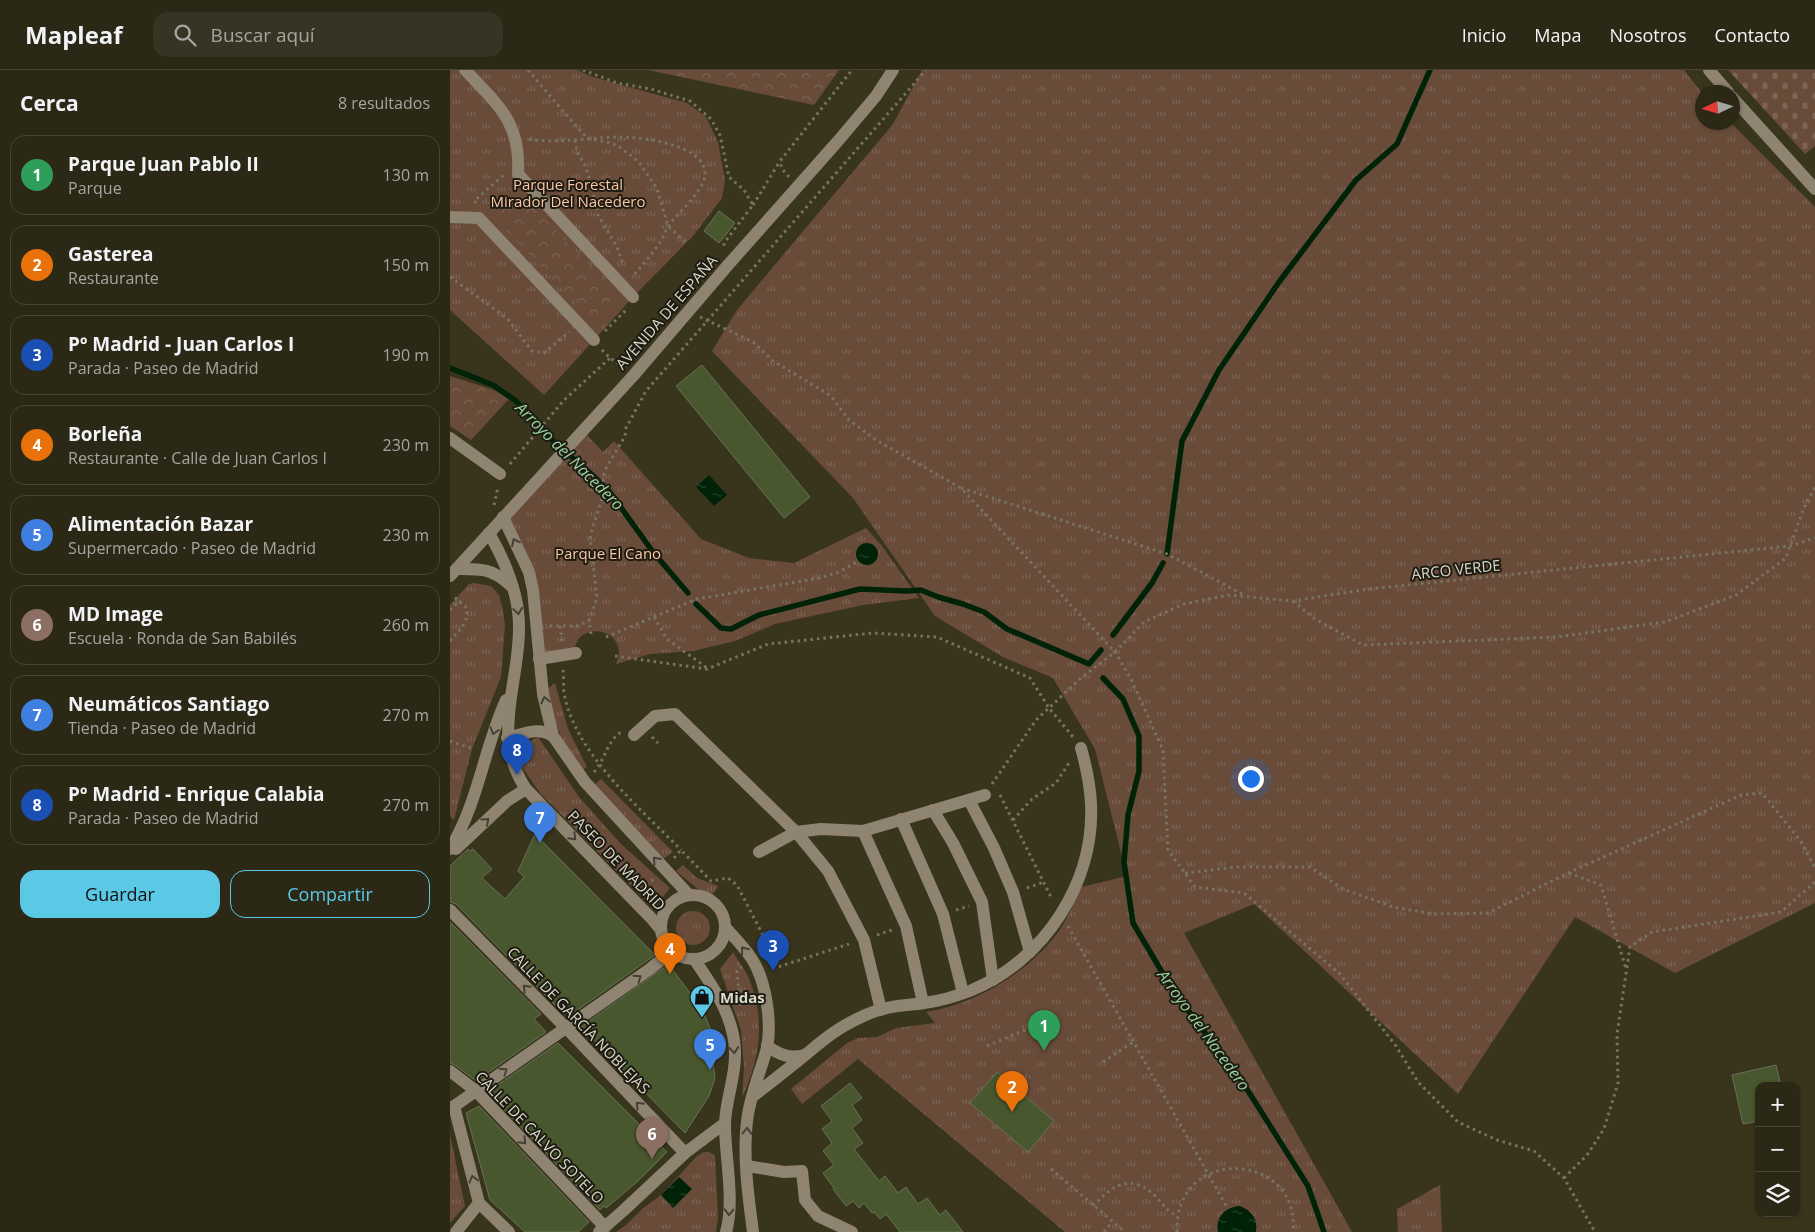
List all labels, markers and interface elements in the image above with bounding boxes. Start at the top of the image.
search box [153,12,503,57]
text: Mapleaf [25,18,123,51]
icon: search [171,21,199,49]
text: Buscar aquí [211,22,315,48]
text: Inicio [1462,23,1506,47]
text: Mapa [1534,23,1582,47]
text: Nosotros [1610,23,1687,47]
text: Contacto [1715,23,1790,47]
north arrow [1695,85,1740,130]
text: Cerca [20,89,79,117]
text: 8 resultados [338,92,430,114]
text: Parque Juan Pablo II [68,151,259,177]
text: 1 [32,164,42,186]
text: 130 m [383,164,429,186]
park label: Parque Forestal Mirador Del Nacedero [491,174,645,211]
text: Parque [68,177,122,199]
text: Gasterea [68,241,153,267]
street label: AVENIDA DE ESPAÑA [611,250,722,373]
text: 2 [32,254,42,276]
text: 150 m [383,254,429,276]
text: Restaurante [68,267,159,289]
text: Pº Madrid - Juan Carlos I [68,331,294,357]
text: 3 [32,344,42,366]
text: 190 m [383,344,429,366]
text: Parada · Paseo de Madrid [68,357,258,379]
water label: Arroyo del Nacedero [510,396,629,515]
text: Borleña [68,421,142,447]
text: 4 [32,434,42,456]
text: 230 m [383,434,429,456]
text: Restaurante · Calle de Juan Carlos I [68,447,327,469]
text: Alimentación Bazar [68,511,253,537]
text: 5 [32,524,42,546]
text: 230 m [383,524,429,546]
text: Supermercado · Paseo de Madrid [68,537,316,559]
one-way arrow [511,538,521,547]
park label: Parque El Cano [555,543,661,563]
street label: ARCO VERDE [1410,554,1502,584]
text: MD Image [68,601,163,627]
one-way arrow [512,607,522,616]
text: 6 [32,614,42,636]
text: 260 m [383,614,429,636]
text: Escuela · Ronda de San Babilés [68,627,297,649]
text: Neumáticos Santiago [68,691,270,717]
one-way arrow [540,696,551,705]
text: 7 [32,704,42,726]
text: 270 m [383,704,429,726]
text: Tienda · Paseo de Madrid [68,717,256,739]
one-way arrow [489,726,499,735]
pin: 8 [501,734,533,775]
your location [1238,766,1264,792]
text: Pº Madrid - Enrique Calabia [68,781,324,807]
text: 8 [32,794,42,816]
text: 270 m [383,794,429,816]
pin: 7 [524,802,556,843]
street label: PASEO DE MADRID [564,806,670,914]
text: Parada · Paseo de Madrid [68,807,258,829]
one-way arrow [480,818,489,827]
one-way arrow [567,832,576,841]
one-way arrow [653,856,662,865]
button: Guardar [20,870,220,918]
button: Compartir [230,870,430,918]
pin: 3 [757,930,789,971]
pin: 4 [654,933,686,974]
street label: CALLE DE GARCÍA NOBLEJAS [503,942,655,1098]
one-way arrow [742,947,750,956]
water label: Arroyo del Nacedero [1152,964,1255,1095]
one-way arrow [632,975,641,984]
one-way arrow [523,984,532,993]
shop icon: Midas [689,984,715,1018]
place label: Midas [720,987,765,1007]
pin: 1 [1028,1010,1060,1051]
pin: 5 [694,1029,726,1070]
one-way arrow [728,1046,739,1054]
street label: CALLE DE CALVO SOTELO [471,1066,609,1208]
one-way arrow [498,1068,508,1077]
pin: 2 [996,1071,1028,1112]
map controls [1755,1082,1800,1217]
button: + [1755,1082,1800,1127]
one-way arrow [636,1101,645,1110]
pin: 6 [636,1118,668,1159]
one-way arrow [742,1127,753,1135]
button: − [1755,1127,1800,1172]
one-way arrow [517,1135,526,1144]
button: layers [1755,1172,1800,1217]
one-way arrow [468,1175,479,1184]
one-way arrow [723,1208,734,1216]

